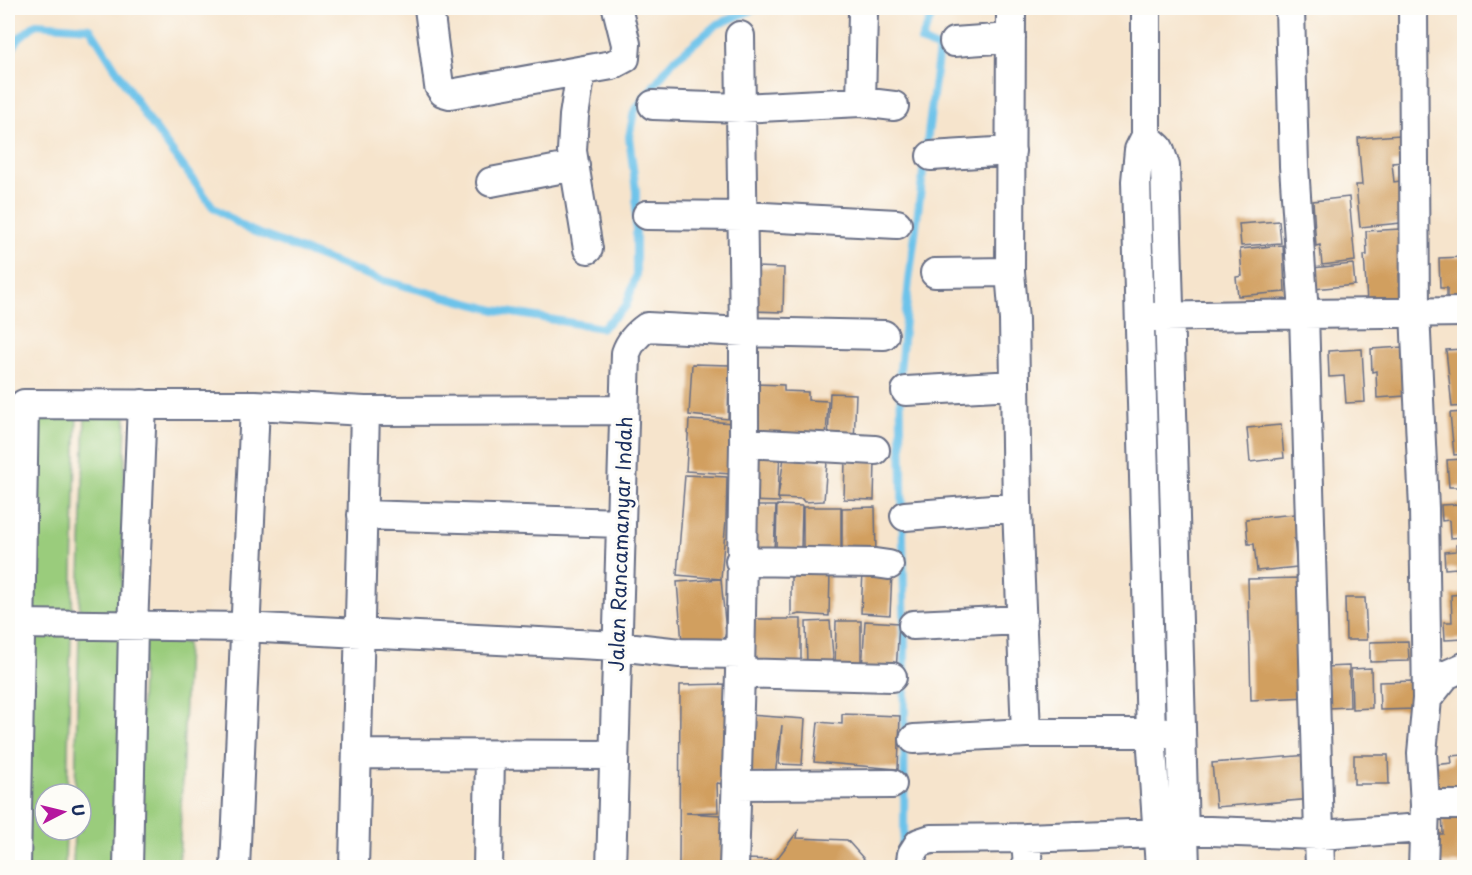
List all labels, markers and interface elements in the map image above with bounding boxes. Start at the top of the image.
street label: Jalan Rancamanyar Indah [601,416,639,672]
north arrow [33,782,93,842]
text: U [66,803,92,818]

